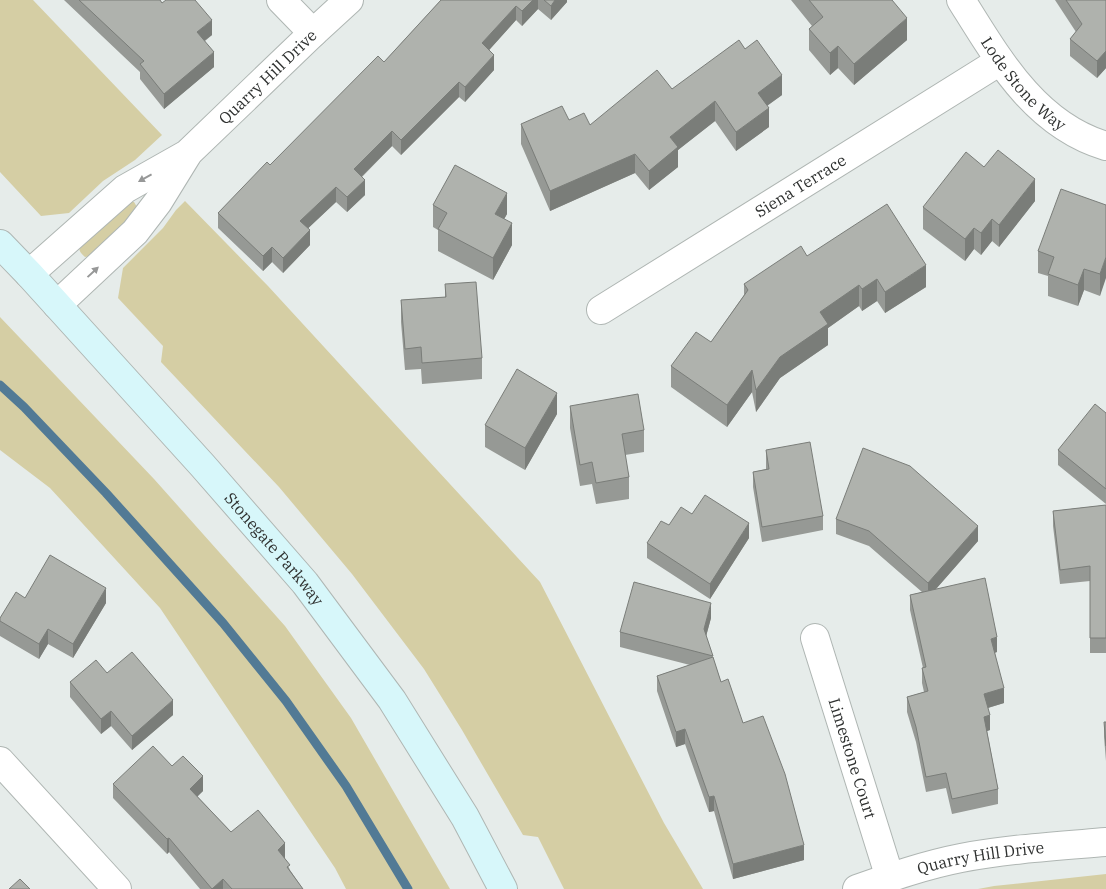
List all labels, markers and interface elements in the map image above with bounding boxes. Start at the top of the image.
street label: Quarry Hill Drive [214,25,321,128]
street label: Lode Stone Way [977,33,1070,135]
street label: Siena Terrace [751,150,850,222]
one-way arrow [138,174,152,182]
one-way arrow [86,266,98,278]
street label: Stonegate Parkway [220,488,328,610]
street label: Limestone Court [824,695,881,821]
street label: Quarry Hill Drive [915,837,1045,878]

